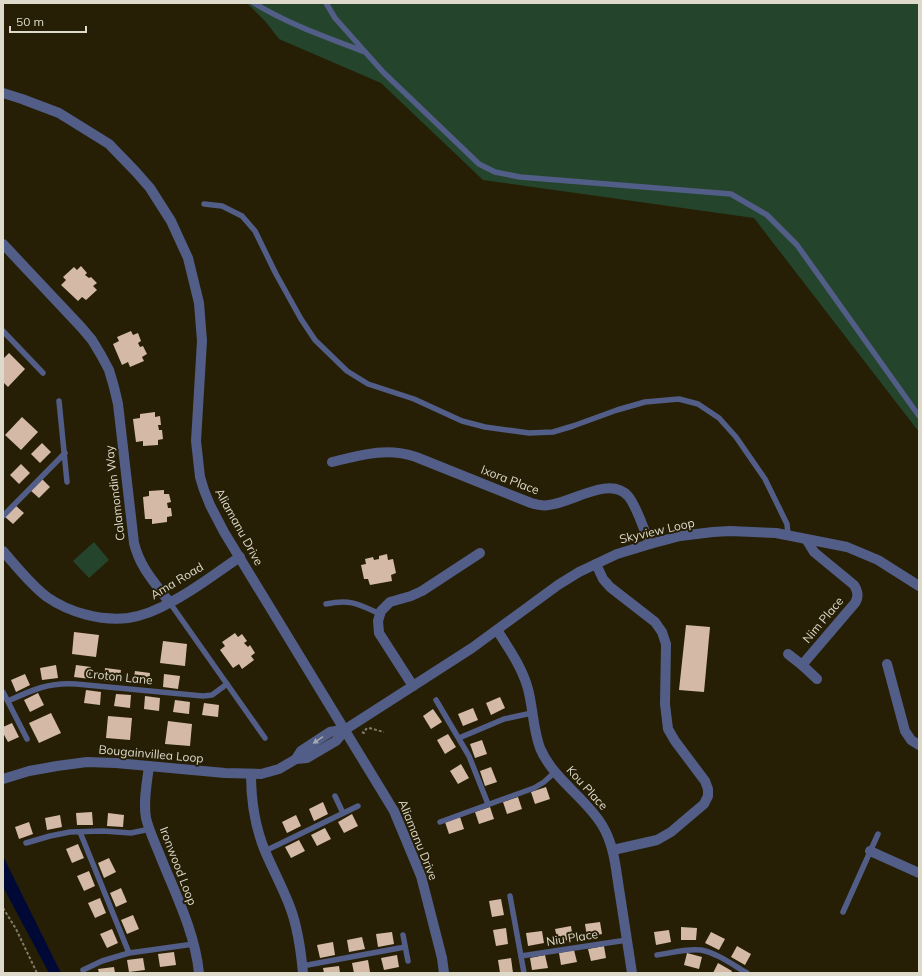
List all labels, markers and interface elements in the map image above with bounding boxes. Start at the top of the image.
scale bar [10,8,86,34]
text: 50 m [16,14,44,29]
street label: Calamondin Way [101,444,128,542]
street label: Ixora Place [479,462,541,497]
street label: Aliamanu Drive [212,486,267,568]
street label: Skyview Loop [618,515,696,546]
street label: Ama Road [148,559,206,602]
street label: Nim Place [799,594,846,646]
street label: Croton Lane [85,666,154,688]
one-way arrow [313,736,323,744]
street label: Bougainvillea Loop [98,741,204,766]
street label: Kou Place [564,762,611,813]
street label: Aliamanu Drive [395,797,441,882]
street label: Ironwood Loop [157,824,200,907]
street label: Niu Place [545,926,599,949]

